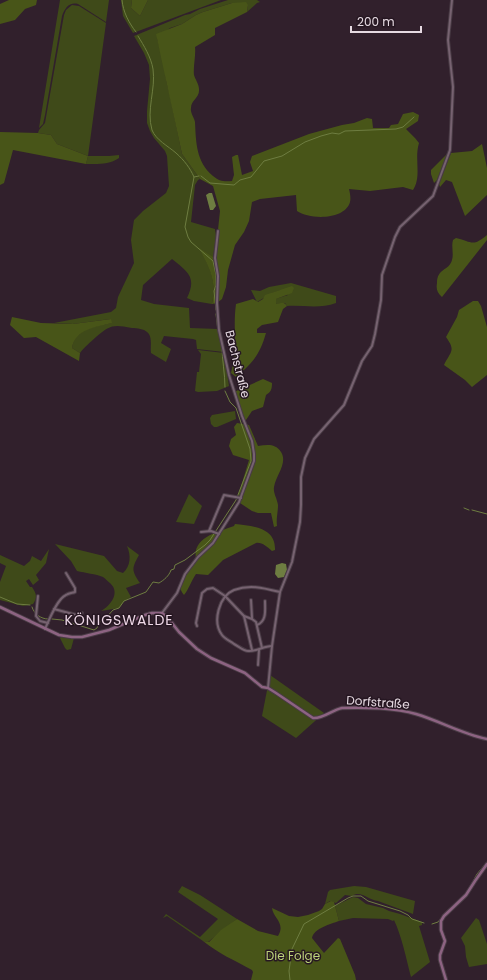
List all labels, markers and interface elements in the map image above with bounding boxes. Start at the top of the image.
scale bar [351,8,421,34]
text: 200 m [357,13,395,30]
street label: Bachstraße [221,328,255,400]
district label: KÖNIGSWALDE [64,610,174,630]
street label: Dorfstraße [346,691,410,713]
park label: Die Folge [266,947,320,964]

